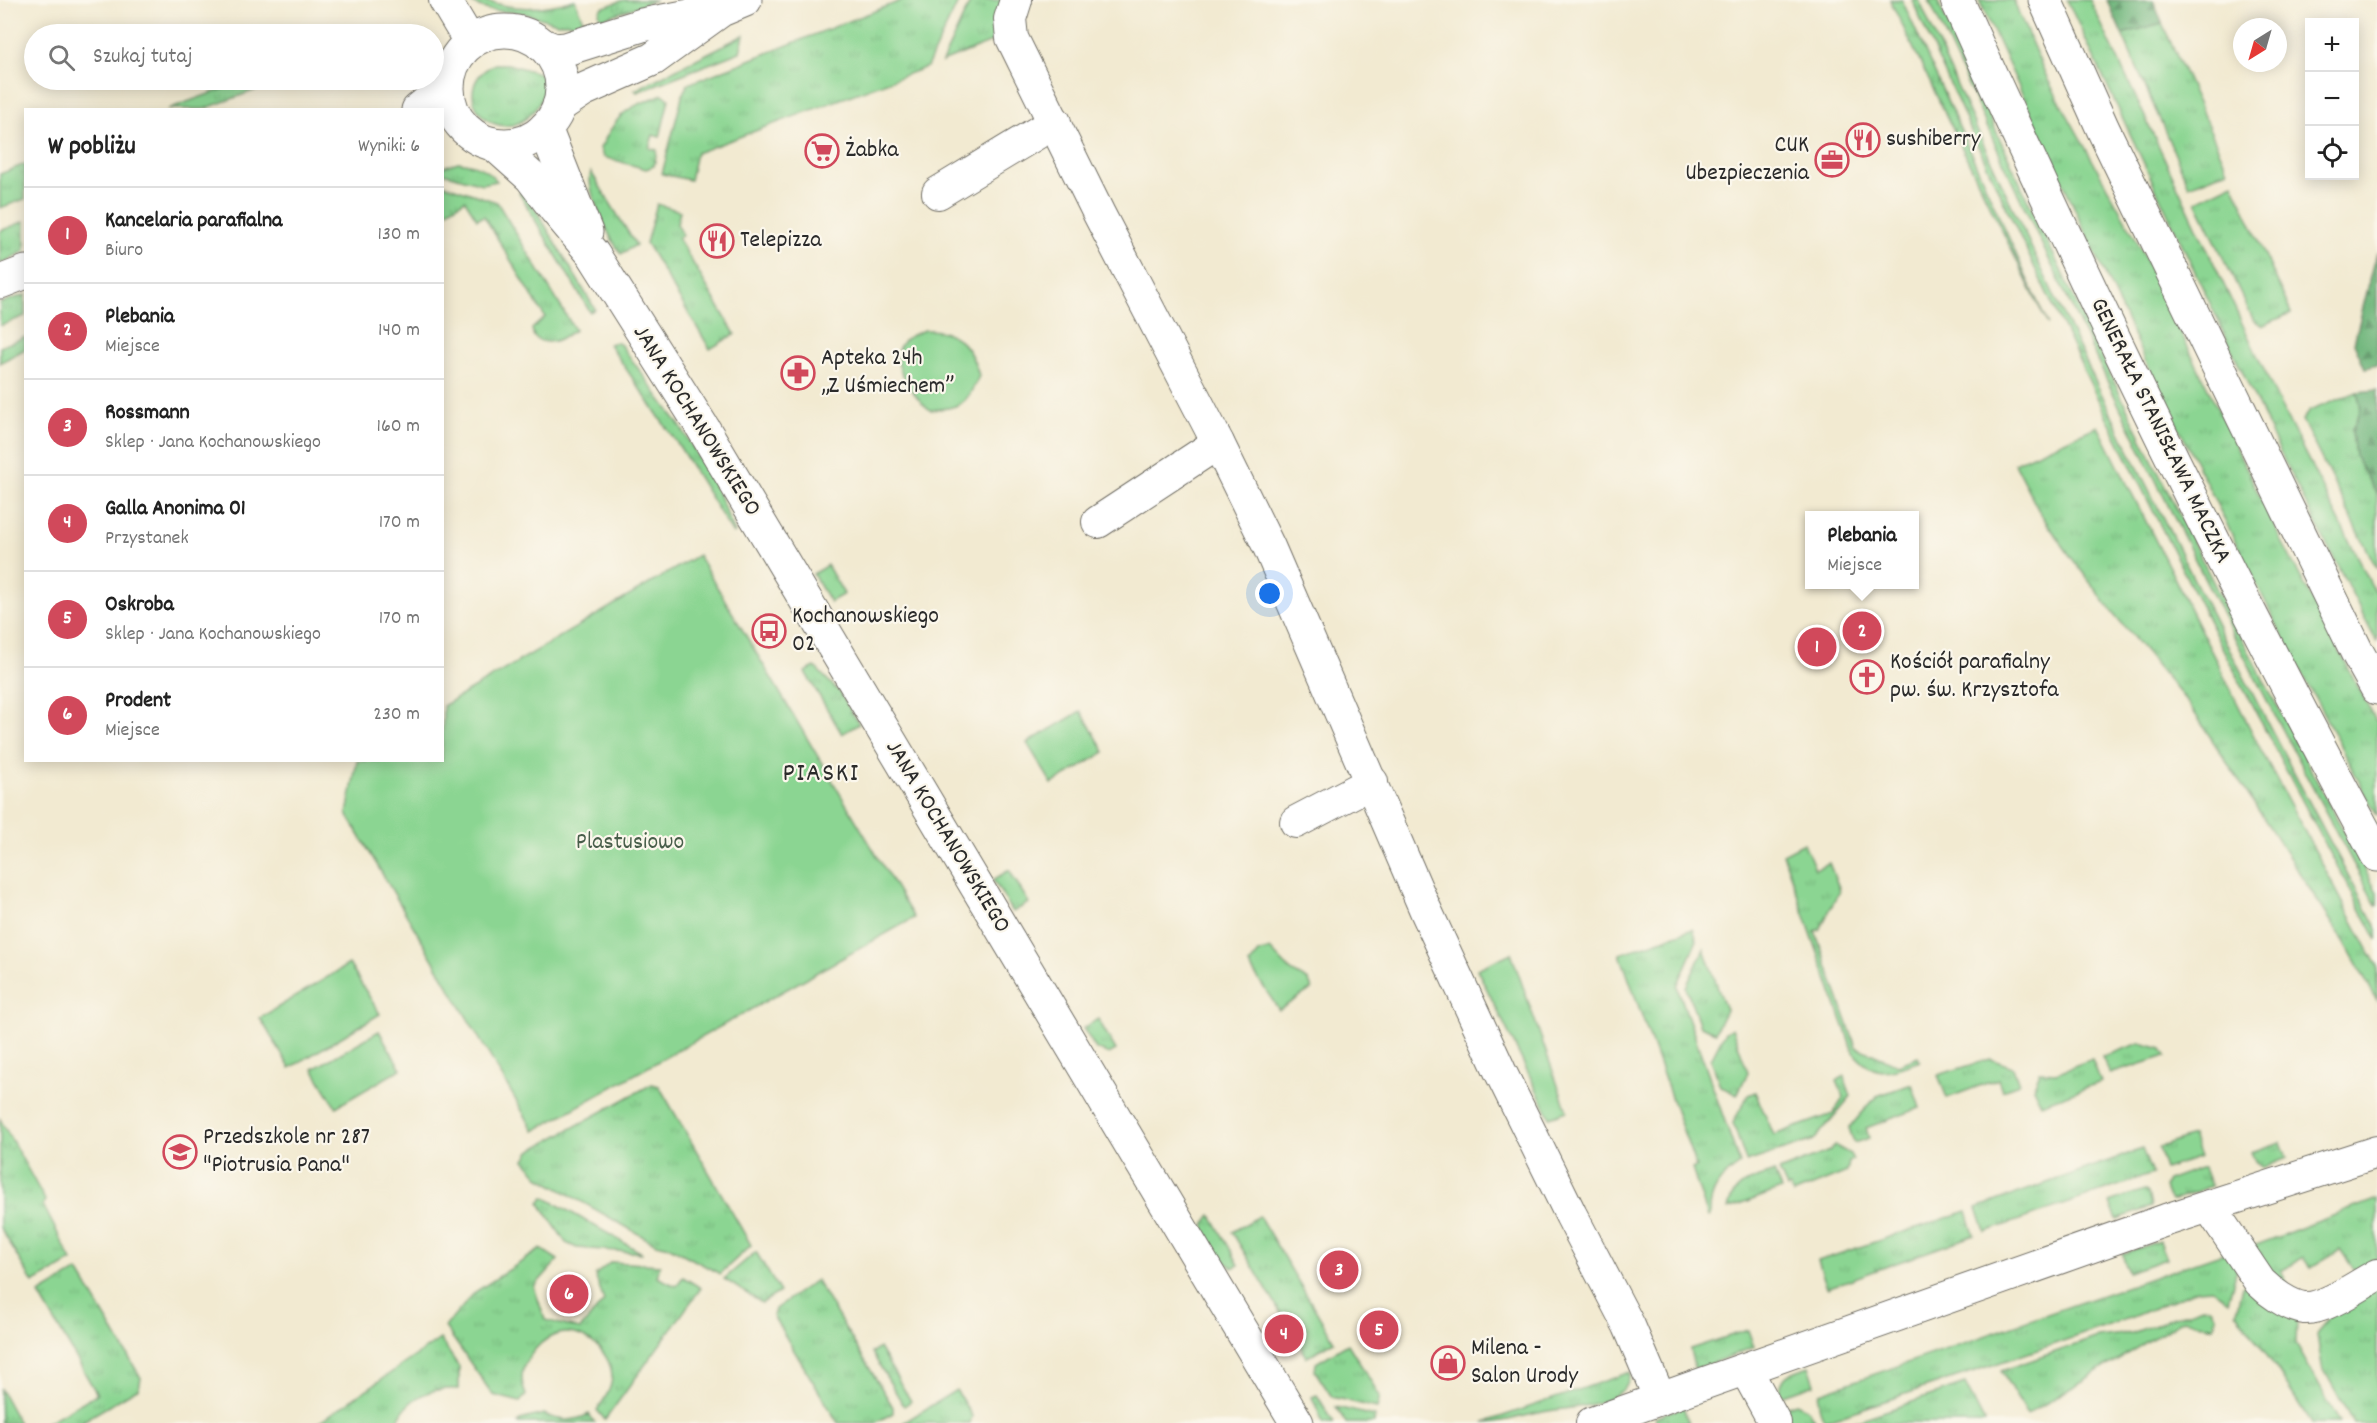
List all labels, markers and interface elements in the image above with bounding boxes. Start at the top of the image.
north arrow [2233,18,2287,72]
map controls [2305,18,2359,180]
button: + [2305,18,2359,72]
search box [24,24,444,90]
icon: search [45,41,78,74]
text: Szukaj tutaj [93,42,192,73]
button: − [2305,72,2359,126]
restaurant icon: sushiberry [1845,122,1881,158]
place label: sushiberry [1886,123,1982,157]
button: locate [2305,126,2359,180]
text: W pobliżu [48,129,136,166]
place label: CUK Ubezpieczenia [1685,129,1810,191]
text: Wyniki: 6 [358,133,420,161]
supermarket icon: Żabka [804,133,840,169]
place label: Żabka [845,134,899,168]
office icon: CUK Ubezpieczenia [1814,142,1850,178]
text: Kancelaria parafialna [105,206,282,237]
text: 1 [65,221,70,249]
text: 130 m [378,221,420,249]
restaurant icon: Telepizza [699,223,735,259]
place label: Telepizza [740,224,822,258]
text: Biuro [105,237,143,265]
street label: GENERAŁA STANISŁAWA MACZKA [2081,292,2239,570]
text: Plebania [105,302,174,333]
text: 2 [63,317,72,345]
text: 140 m [378,317,420,345]
street label: JANA KOCHANOWSKIEGO [623,319,769,523]
text: Miejsce [105,333,160,361]
place label: Apteka 24h „Z Uśmiechem” [821,342,954,404]
pharmacy icon: Apteka 24h „Z Uśmiechem” [780,355,816,391]
text: Rossmann [105,398,190,429]
text: 3 [63,413,72,441]
text: 160 m [377,413,420,441]
text: Sklep · Jana Kochanowskiego [105,429,321,457]
text: Galla Anonima 01 [105,494,246,525]
text: 4 [63,509,72,537]
text: 170 m [379,509,420,537]
popup [1805,511,1919,589]
text: Plebania [1827,521,1897,552]
text: Przystanek [105,525,189,553]
text: Miejsce [1827,552,1882,580]
your location [1255,579,1284,608]
text: Oskroba [105,590,174,621]
place label: Kochanowskiego 02 [792,600,939,662]
text: 5 [63,605,72,633]
text: 170 m [379,605,420,633]
pin: 2 [1842,608,1882,654]
bus stop icon: Kochanowskiego 02 [751,613,787,649]
text: Sklep · Jana Kochanowskiego [105,621,321,649]
pin: 1 [1798,624,1836,670]
place label: Kościół parafialny pw. św. Krzysztofa [1890,646,2059,708]
church icon: Kościół parafialny pw. św. Krzysztofa [1849,659,1885,695]
text: Prodent [105,686,171,717]
text: 6 [63,701,72,729]
text: 230 m [373,701,420,729]
text: Miejsce [105,717,160,745]
street label: JANA KOCHANOWSKIEGO [876,734,1018,940]
district label: PIASKI [782,755,860,794]
park label: Plastusiowo [576,826,684,860]
place label: Przedszkole nr 287 "Piotrusia Pana" [203,1121,370,1183]
school or university icon: Przedszkole nr 287 "Piotrusia Pana" [162,1134,198,1170]
pin: 3 [1320,1248,1358,1292]
pin: 6 [550,1272,588,1316]
pin: 5 [1360,1308,1398,1352]
pin: 4 [1264,1312,1304,1356]
place label: Milena - Salon Urody [1471,1332,1579,1394]
shop icon: Milena - Salon Urody [1430,1345,1466,1381]

